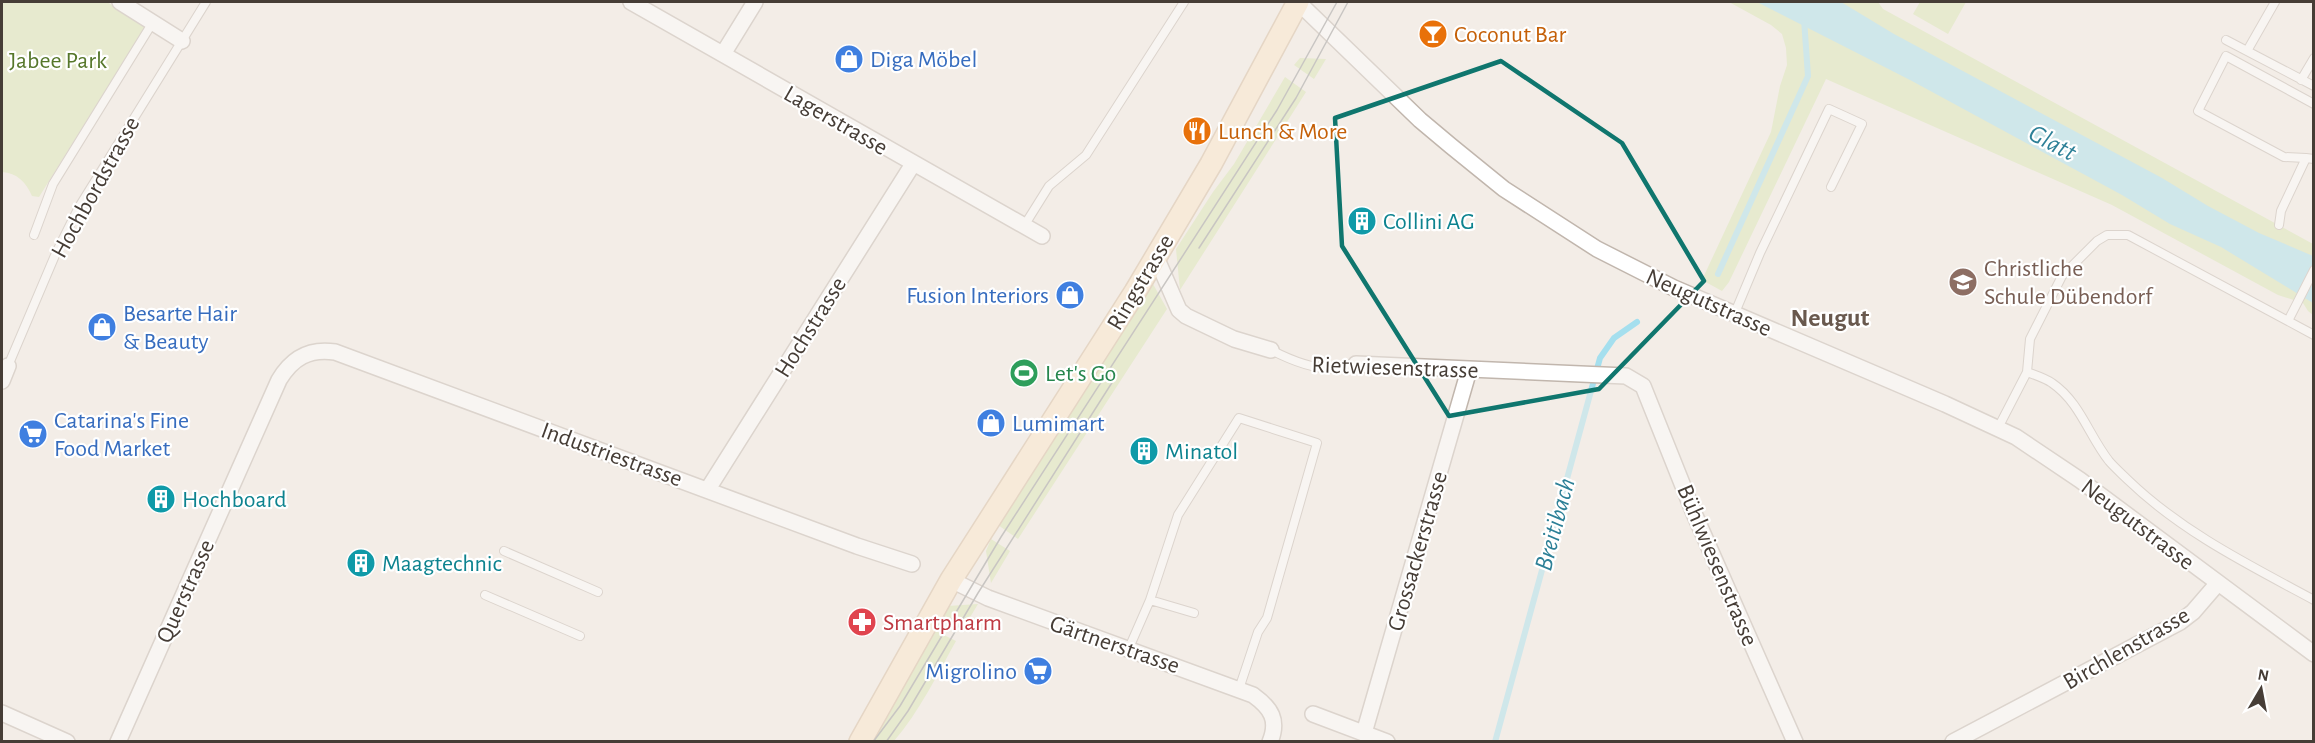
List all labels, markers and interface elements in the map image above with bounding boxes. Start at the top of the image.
bar icon: Coconut Bar [1417,18,1449,50]
place label: Coconut Bar [1454,23,1567,47]
shop icon: Diga Möbel [833,43,865,75]
place label: Diga Möbel [870,48,977,72]
park label: Jabee Park [9,49,107,73]
street label: Lagerstrasse [779,82,892,160]
street label: Hochbordstrasse [47,113,145,262]
restaurant icon: Lunch & More [1181,115,1213,147]
place label: Lunch & More [1218,120,1347,144]
water label: Glatt [2024,120,2081,166]
building icon: Collini AG [1346,205,1378,237]
place label: Collini AG [1383,210,1475,234]
street label: Ringstrasse [1103,230,1179,335]
place label: Christliche Schule Dübendorf [1984,257,2154,309]
street label: Neugutstrasse [1642,265,1775,341]
school or university icon: Christliche Schule Dübendorf [1947,266,1979,298]
street label: Hochstrasse [771,273,851,382]
shop icon: Fusion Interiors [1054,279,1086,311]
place label: Fusion Interiors [906,284,1049,308]
place label: Besarte Hair & Beauty [123,302,237,354]
district label: Neugut [1791,305,1870,331]
shop icon: Besarte Hair & Beauty [86,311,118,343]
street label: Rietwiesenstrasse [1311,353,1479,383]
sports icon: Let's Go [1008,357,1040,389]
place label: Let's Go [1045,362,1116,386]
shop icon: Lumimart [975,407,1007,439]
place label: Catarina's Fine Food Market [54,409,189,461]
place label: Lumimart [1012,412,1105,436]
supermarket icon: Catarina's Fine Food Market [17,418,49,450]
street label: Industriestrasse [538,418,685,492]
building icon: Minatol [1128,435,1160,467]
place label: Minatol [1165,440,1238,464]
street label: Grossackerstrasse [1384,469,1452,634]
water label: Breitibach [1530,475,1580,574]
street label: Neugutstrasse [2076,475,2198,575]
street label: Bühlwiesenstrasse [1672,481,1762,650]
building icon: Hochboard [145,483,177,515]
place label: Hochboard [182,488,287,512]
street label: Querstrasse [153,536,219,647]
building icon: Maagtechnic [345,547,377,579]
place label: Maagtechnic [382,552,502,576]
street label: Birchlenstrasse [2059,603,2194,695]
pharmacy icon: Smartpharm [846,606,878,638]
place label: Smartpharm [883,611,1002,635]
street label: Gärtnerstrasse [1047,612,1183,678]
supermarket icon: Migrolino [1022,655,1054,687]
north arrow [2231,659,2291,719]
place label: Migrolino [925,660,1017,684]
text: N [2257,666,2270,684]

